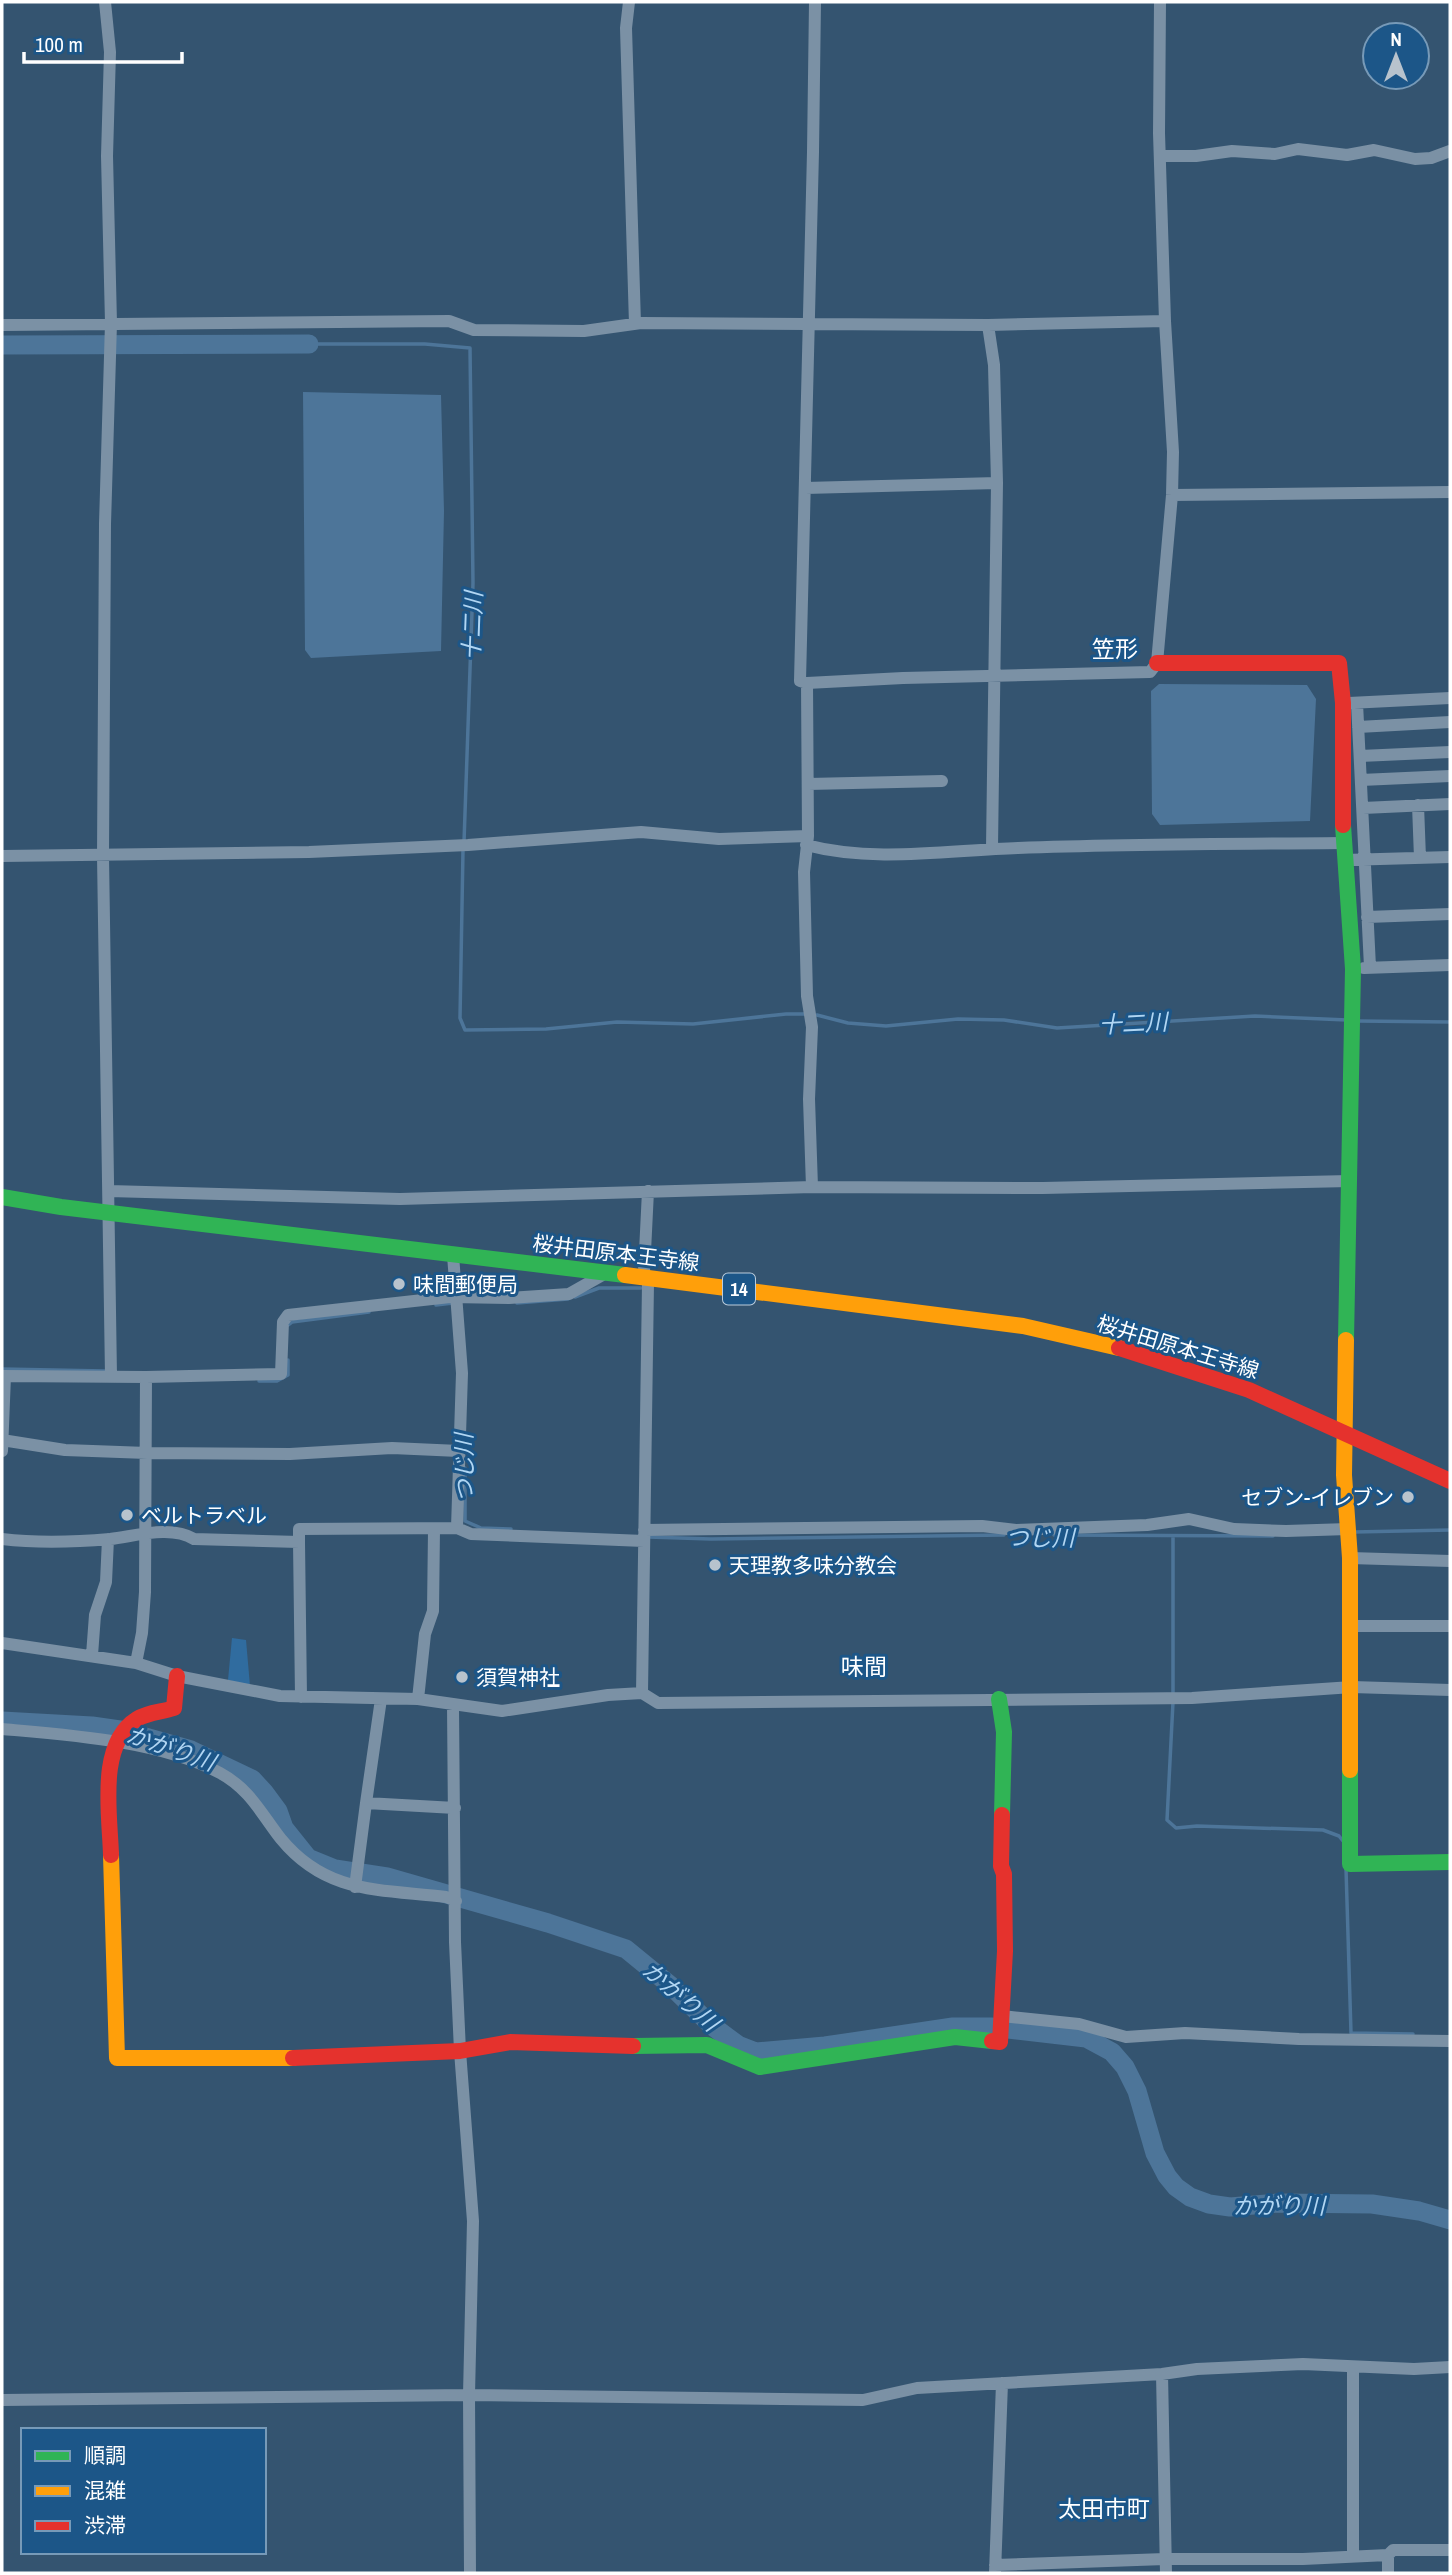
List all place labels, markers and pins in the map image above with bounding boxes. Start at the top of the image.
place label: 味間郵便局 [413,1270,518,1299]
marker: 味間郵便局 [391,1276,407,1292]
place label: セブン-イレブン [1241,1483,1394,1512]
marker: セブン-イレブン [1400,1489,1416,1505]
place label: ベルトラベル [141,1501,267,1530]
marker: ベルトラベル [119,1507,135,1523]
place label: 天理教多味分教会 [729,1551,897,1580]
marker: 天理教多味分教会 [707,1557,723,1573]
place label: 須賀神社 [476,1663,560,1692]
marker: 須賀神社 [454,1669,470,1685]

